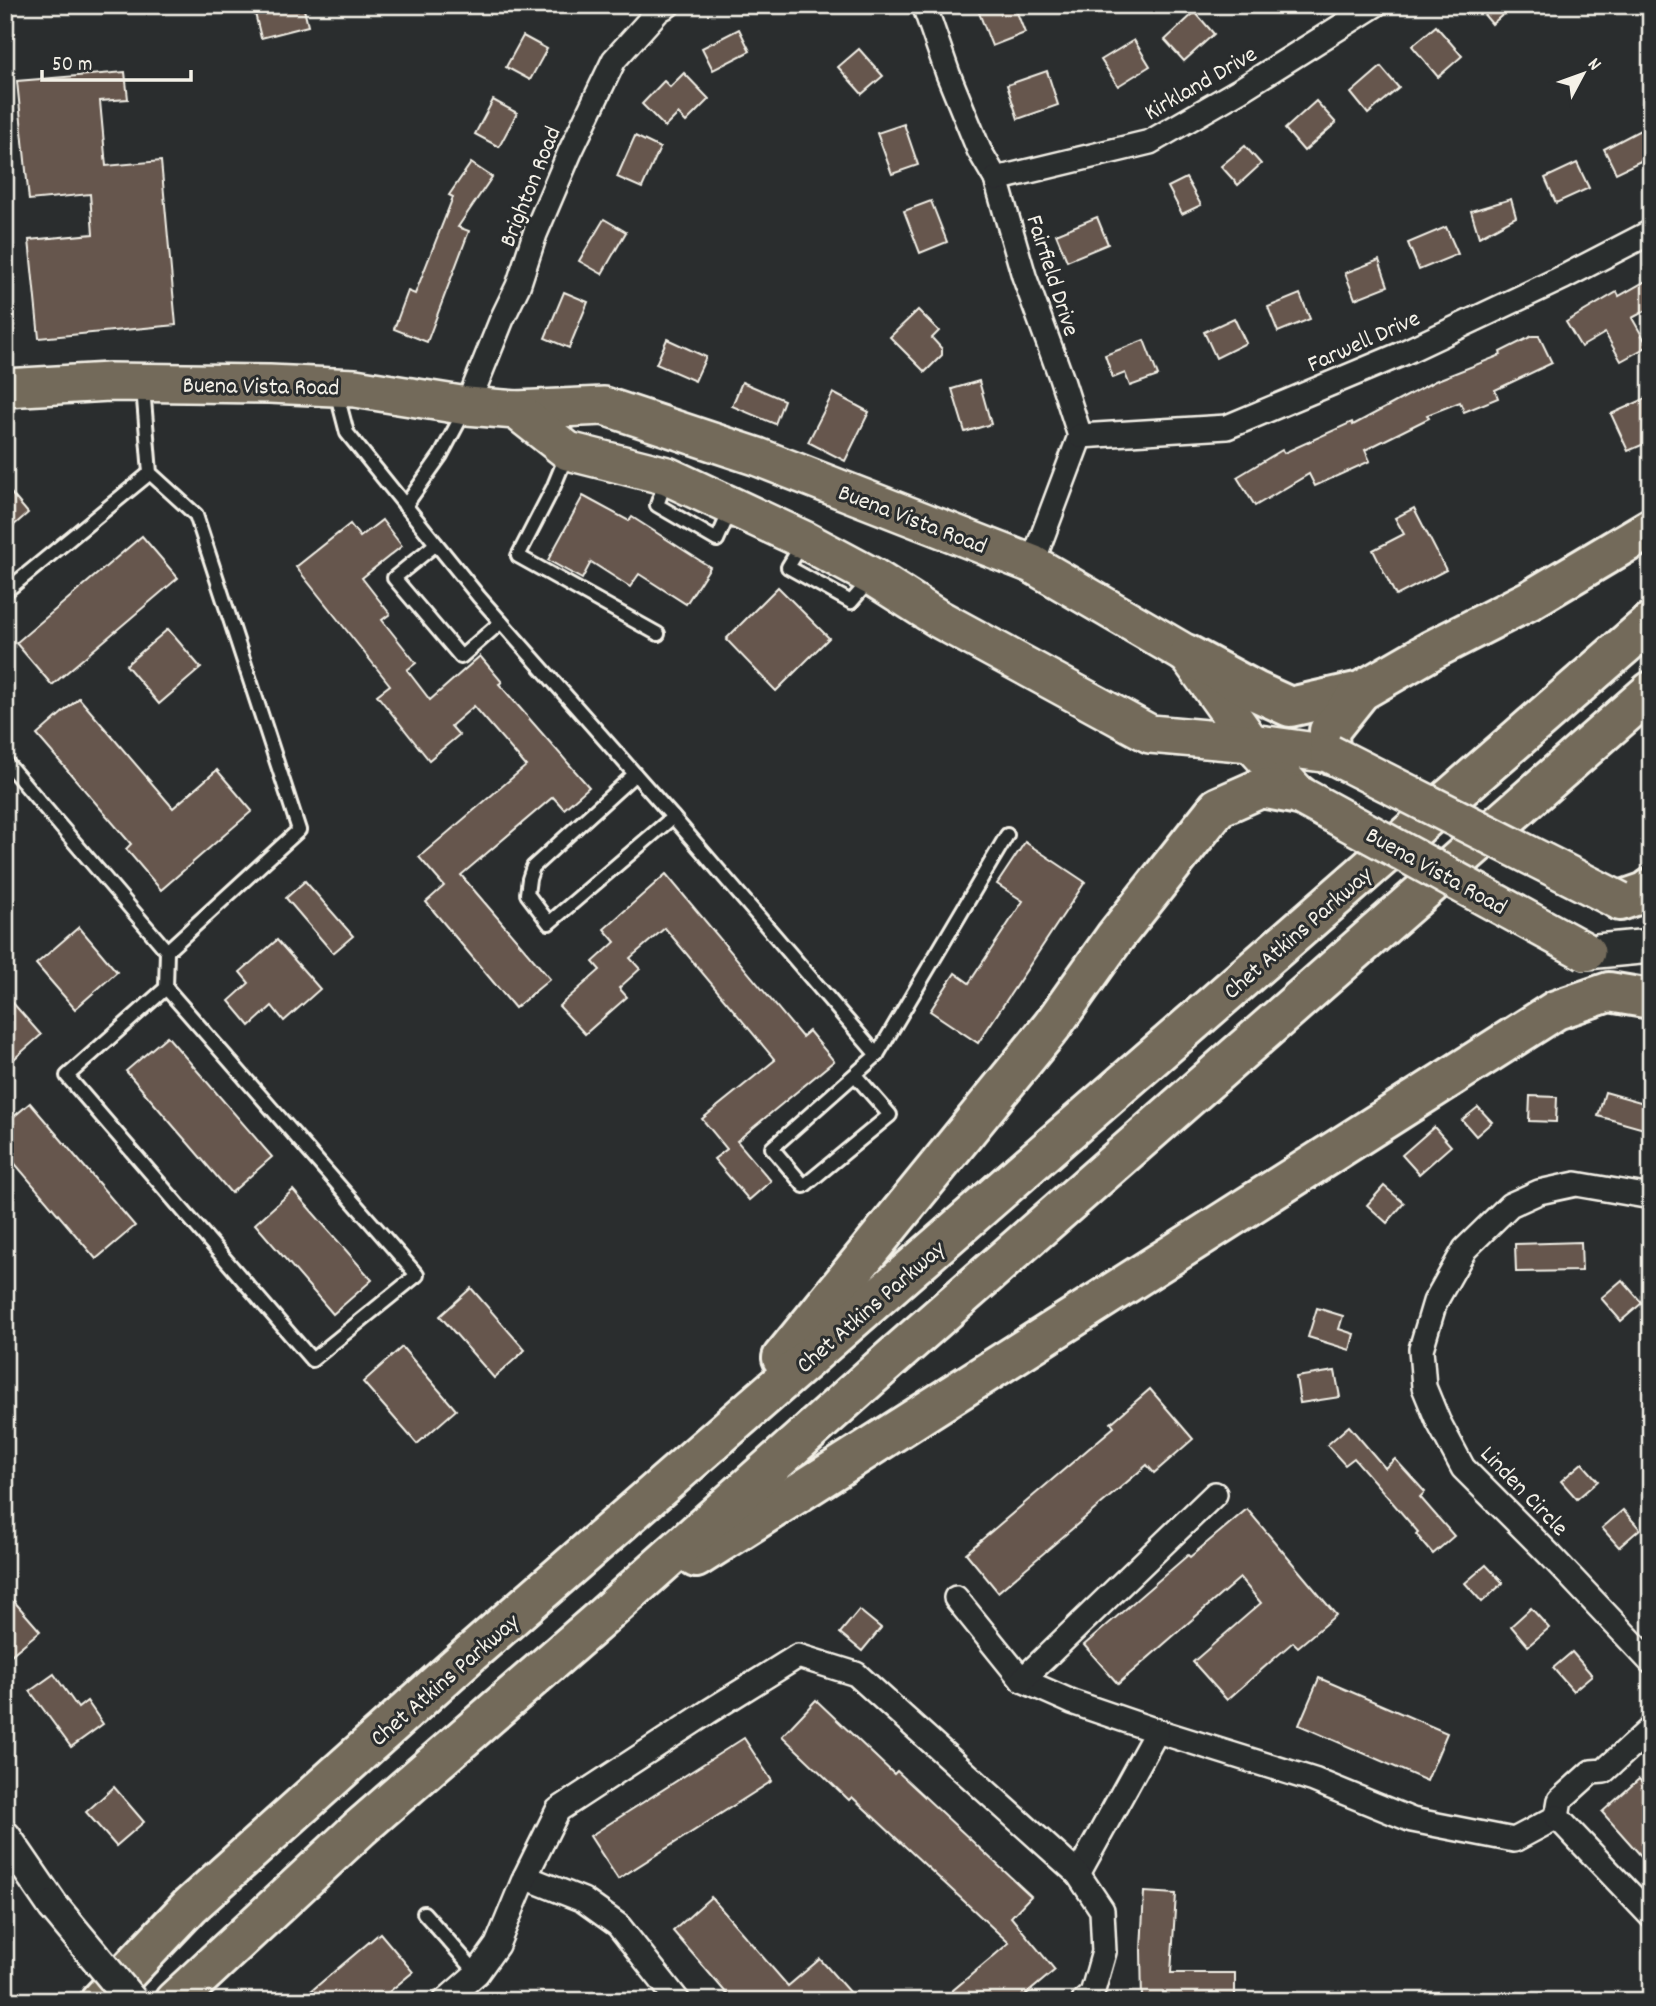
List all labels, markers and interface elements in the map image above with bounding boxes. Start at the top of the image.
scale bar [42,38,191,82]
north arrow [1548,38,1618,108]
street label: Kirkland Drive [1139,39,1264,131]
text: 50 m [52,51,92,81]
text: N [1580,53,1606,78]
street label: Brighton Road [492,122,571,252]
street label: Fairfield Drive [1016,211,1087,341]
street label: Farwell Drive [1302,303,1426,383]
street label: Buena Vista Road [182,370,340,406]
street label: Buena Vista Road [833,477,991,565]
street label: Buena Vista Road [1359,820,1512,925]
street label: Chet Atkins Parkway [1217,859,1382,1009]
street label: Chet Atkins Parkway [790,1233,955,1383]
street label: Linden Circle [1471,1439,1575,1545]
street label: Chet Atkins Parkway [364,1606,529,1756]

